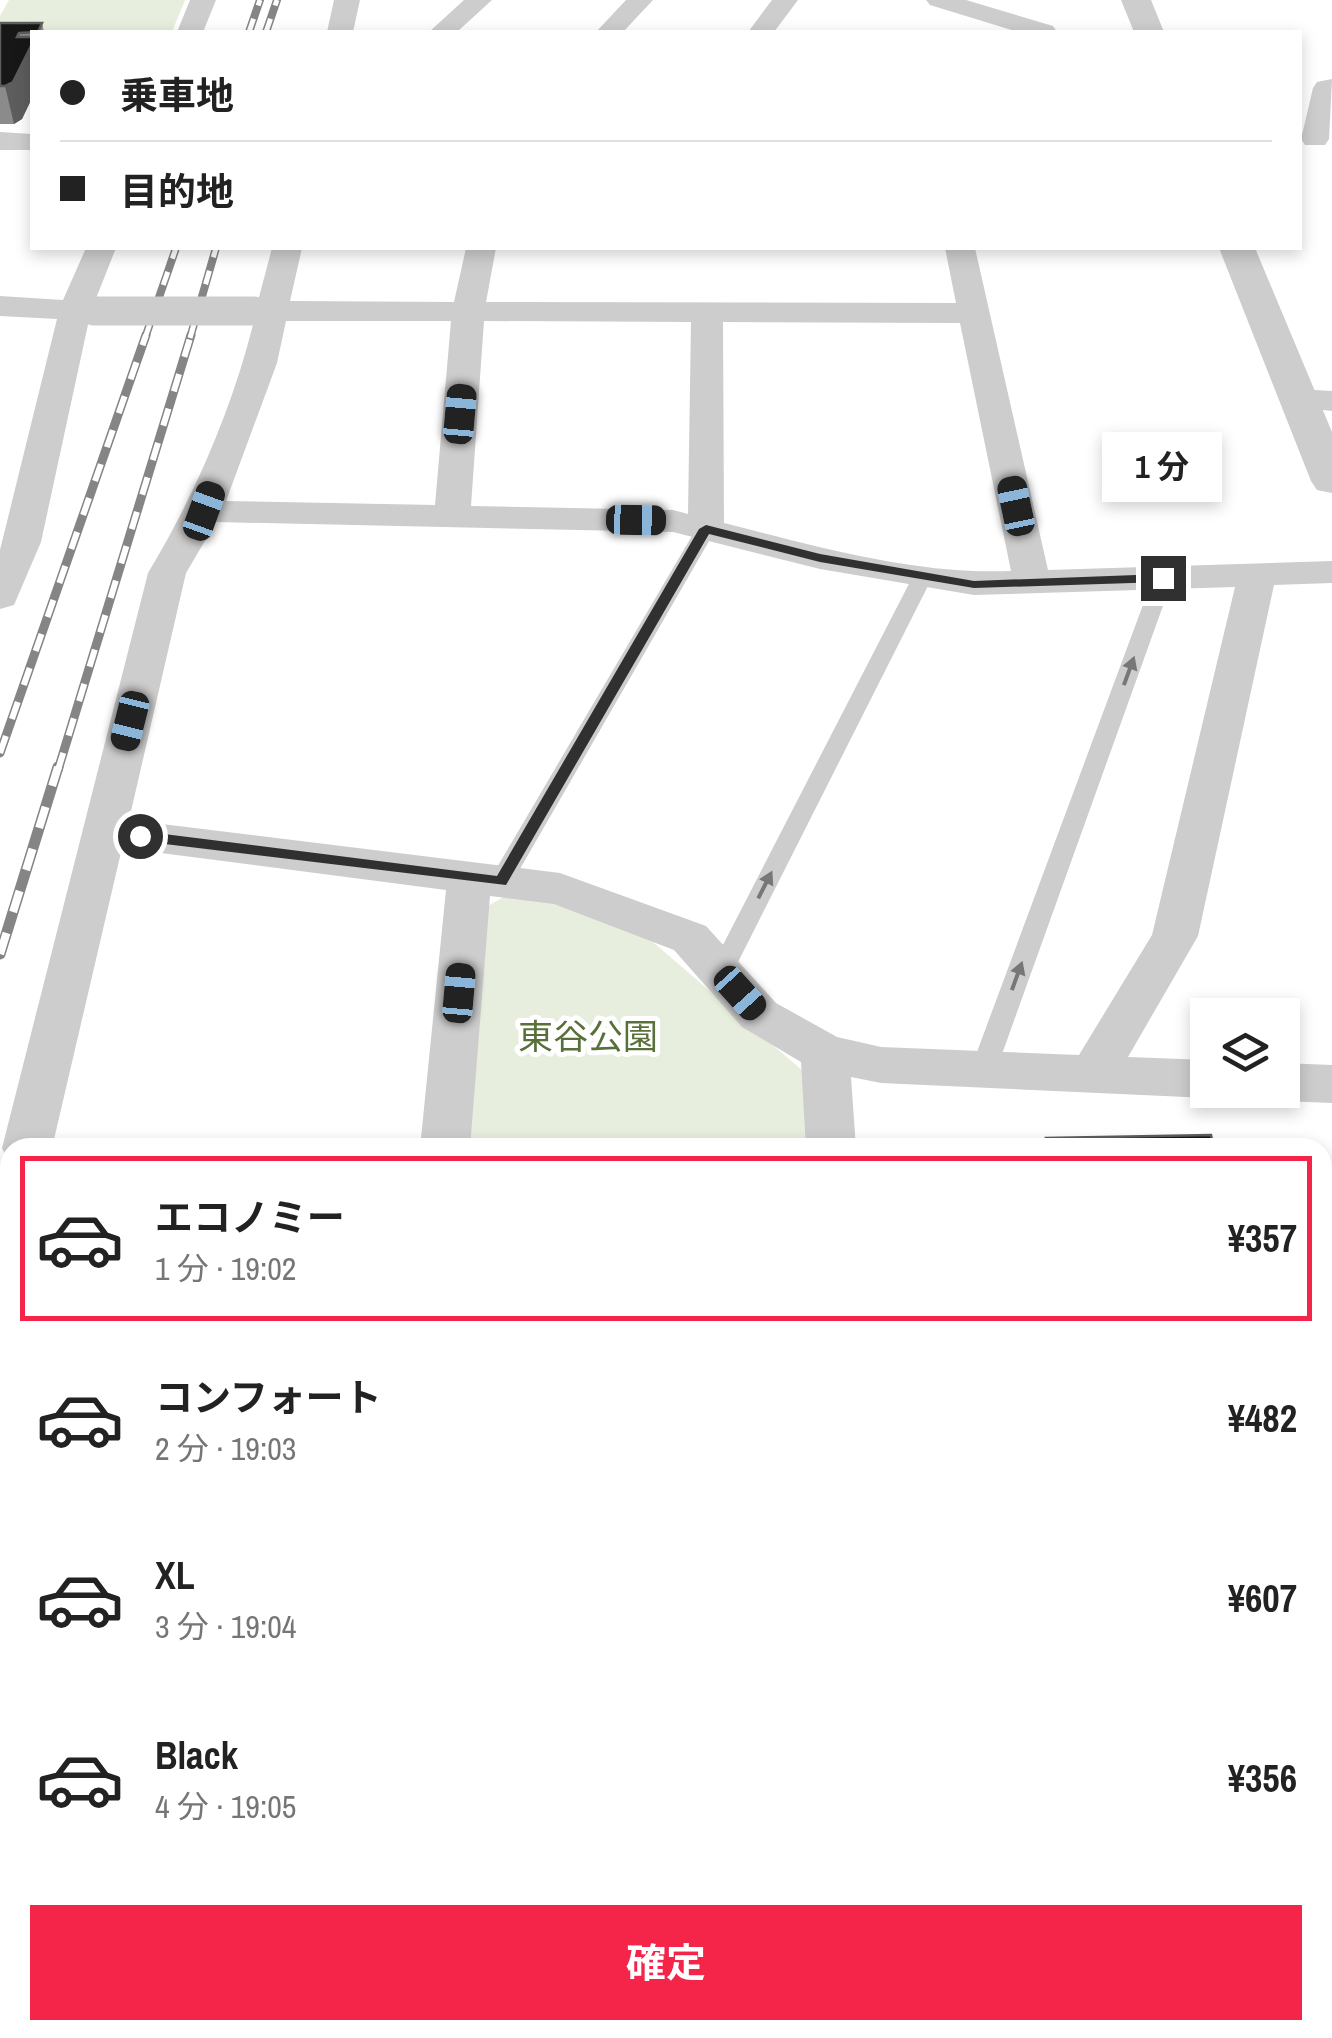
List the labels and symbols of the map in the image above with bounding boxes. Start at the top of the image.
car [442,383,478,445]
callout: 1 分 [1103,433,1223,503]
car [995,474,1037,538]
car [180,478,228,544]
car [606,504,666,536]
route end [1141,556,1186,601]
one-way arrow [1122,655,1137,685]
car [108,688,152,754]
route start [118,814,163,859]
one-way arrow [756,871,773,900]
car [709,961,771,1025]
one-way arrow [1010,961,1025,991]
car [441,962,477,1024]
park label: 東谷公園 [518,1013,658,1060]

